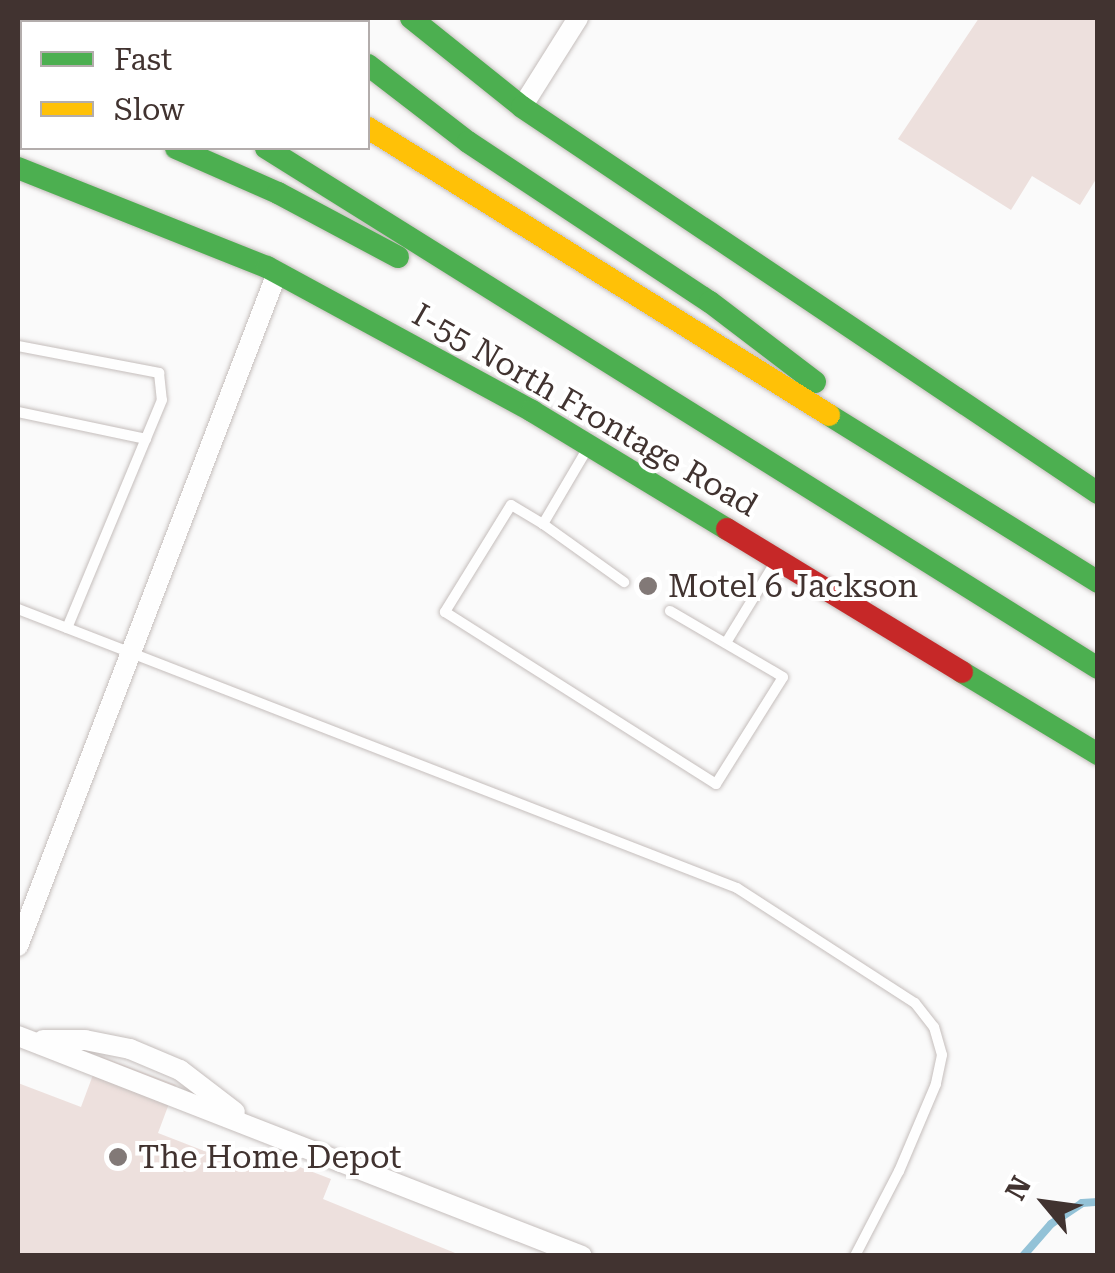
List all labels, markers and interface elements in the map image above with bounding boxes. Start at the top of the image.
legend [20,20,370,150]
text: Fast [114,42,172,77]
text: Slow [114,92,185,127]
street label: I-55 North Frontage Road [406,295,764,525]
place label: Motel 6 Jackson [668,567,918,605]
marker: Motel 6 Jackson [637,575,659,597]
place label: The Home Depot [138,1138,402,1176]
marker: The Home Depot [107,1146,129,1168]
north arrow [995,1153,1095,1253]
text: N [999,1171,1038,1206]

